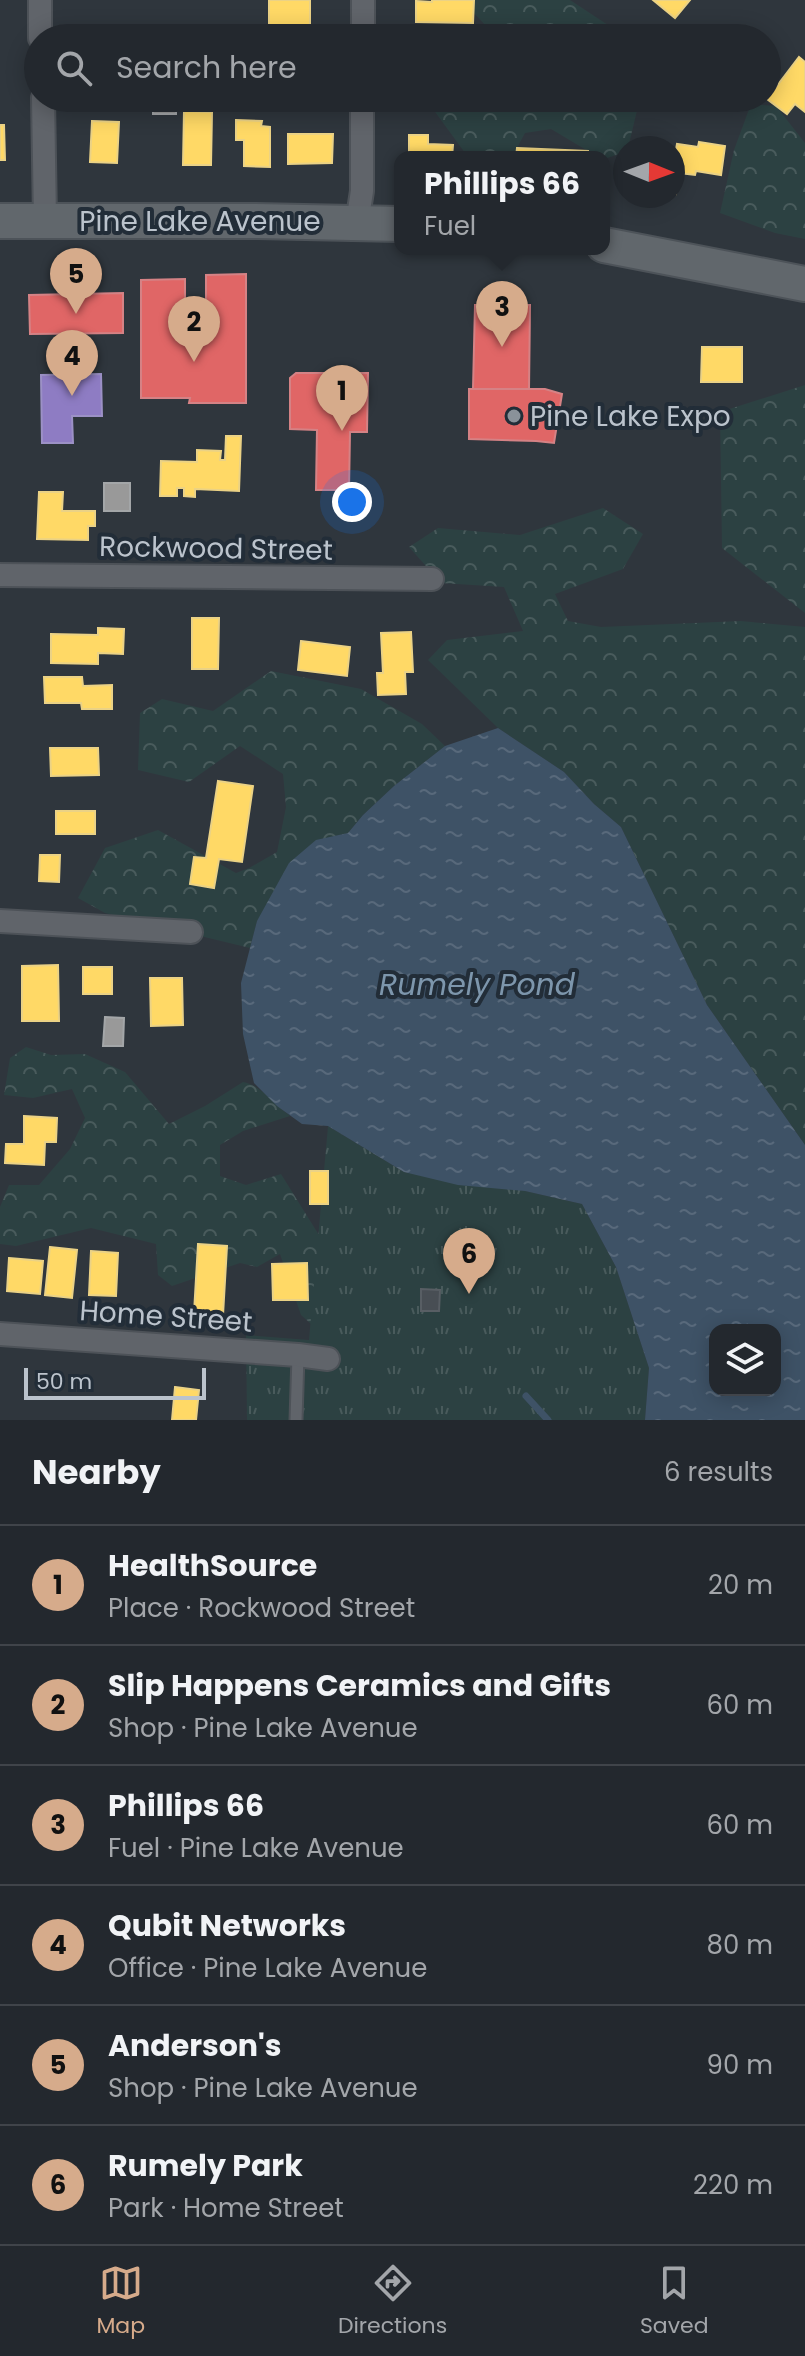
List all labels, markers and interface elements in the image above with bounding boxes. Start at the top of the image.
search box [24,24,781,112]
icon: search [52,46,96,90]
text: Search here [116,46,297,89]
north arrow [613,136,685,208]
popup [394,151,610,255]
text: Phillips 66 [424,162,580,205]
street label: Pine Lake Avenue [79,202,321,241]
text: Fuel [424,208,476,244]
pin: 5 [50,248,102,314]
pin: 3 [476,281,528,347]
pin: 2 [168,296,220,362]
pin: 4 [46,330,98,396]
pin: 1 [316,365,368,431]
place label: Pine Lake Expo [530,397,731,436]
marker: Pine Lake Expo [505,407,523,425]
your location [332,482,372,522]
street label: Rockwood Street [99,527,333,570]
water label: Rumely Pond [379,963,576,1006]
pin: 6 [443,1228,495,1294]
street label: Home Street [78,1291,254,1342]
map controls [709,1324,781,1396]
button: layers [709,1324,781,1396]
scale bar [24,1364,206,1400]
text: 50 m [36,1366,92,1397]
text: Nearby [32,1448,161,1496]
text: 6 results [664,1454,773,1490]
text: HealthSource [108,1544,317,1587]
text: 1 [53,1567,63,1603]
text: 20 m [708,1567,773,1603]
text: Place · Rockwood Street [108,1590,415,1626]
text: Slip Happens Ceramics and Gifts [108,1664,611,1707]
text: 2 [51,1687,65,1723]
text: 60 m [706,1687,773,1723]
text: Shop · Pine Lake Avenue [108,1710,418,1746]
text: Phillips 66 [108,1784,264,1827]
text: 3 [50,1807,66,1843]
text: 60 m [706,1807,773,1843]
text: Fuel · Pine Lake Avenue [108,1830,404,1866]
text: Qubit Networks [108,1904,346,1947]
text: 4 [49,1927,67,1963]
text: 80 m [707,1927,773,1963]
text: Office · Pine Lake Avenue [108,1950,427,1986]
text: Anderson's [108,2024,281,2067]
text: 5 [50,2047,66,2083]
text: 90 m [707,2047,773,2083]
text: Shop · Pine Lake Avenue [108,2070,418,2106]
text: Rumely Park [108,2144,303,2187]
text: 6 [50,2167,66,2203]
text: 220 m [693,2167,773,2203]
text: Park · Home Street [108,2190,344,2226]
tab: Map [96,2261,145,2342]
tab: Directions [338,2261,447,2342]
tab: Saved [640,2261,709,2342]

